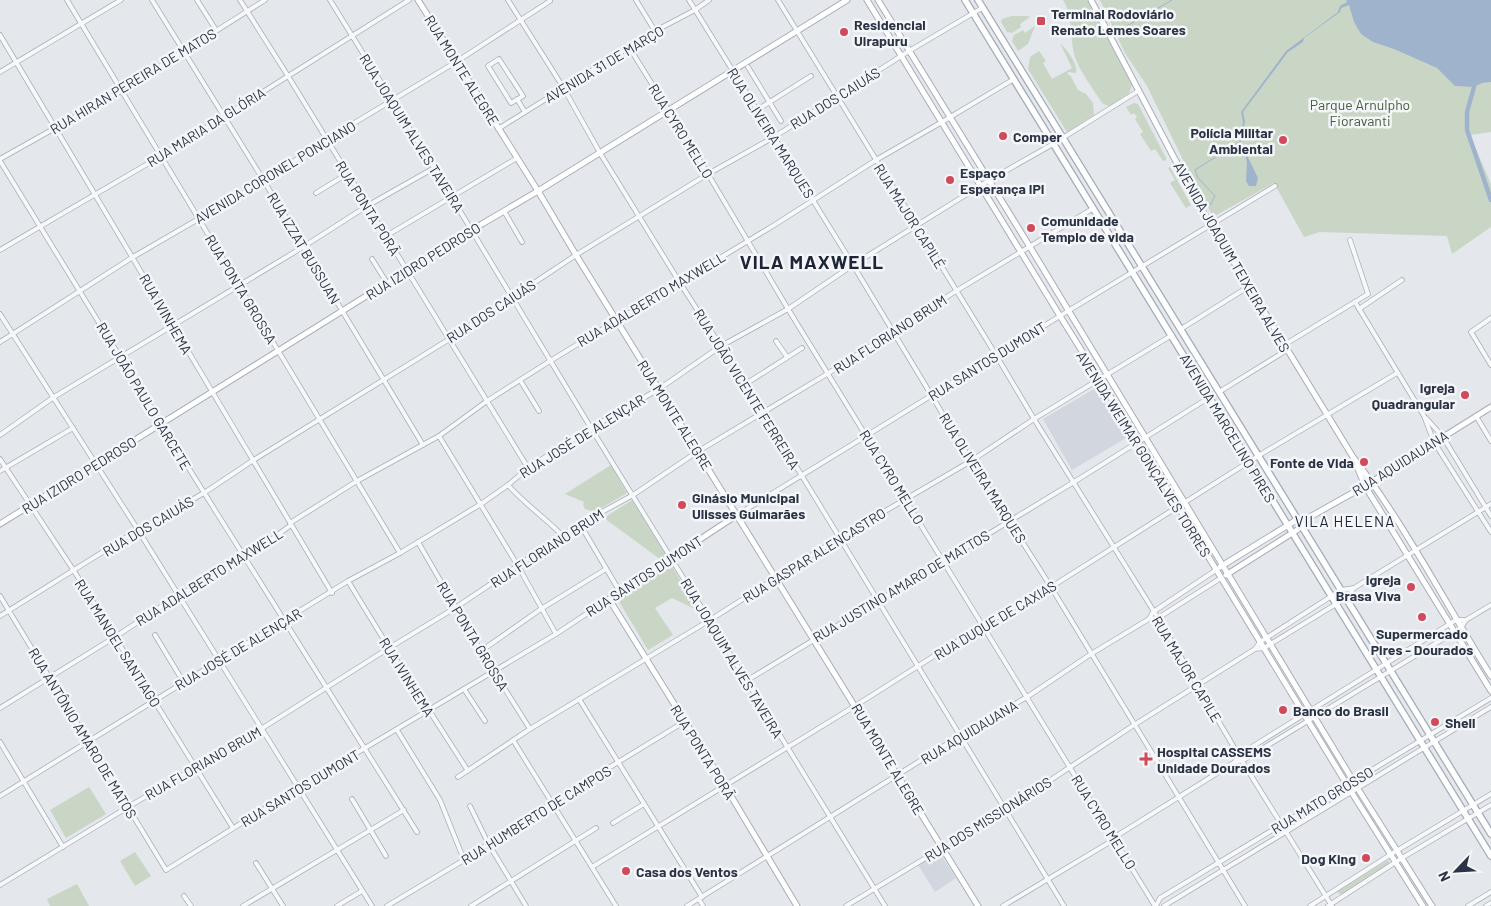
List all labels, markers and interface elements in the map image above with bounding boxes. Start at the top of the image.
place label: Terminal Rodoviário Renato Lemes Soares [1051,5,1186,38]
street label: RUA MONTE ALEGRE [421,12,503,128]
marker: Terminal Rodoviário Renato Lemes Soares [1035,15,1047,27]
place label: Residencial Uirapuru [854,16,926,49]
street label: AVENIDA 31 DE MARÇO [541,22,667,106]
street label: RUA HIRAN PEREIRA DE MATOS [47,25,219,137]
marker: Residencial Uirapuru [838,26,850,38]
street label: RUA JOAQUIM ALVES TAVEIRA [356,51,468,216]
street label: RUA DOS CAIUÁS [787,64,883,132]
street label: RUA OLIVEIRA MARQUES [724,65,818,201]
street label: RUA CYRO MELLO [645,81,717,181]
street label: RUA MARIA DA GLÓRIA [144,83,269,170]
park label: Parque Arnulpho Fioravanti [1310,96,1410,129]
street label: AVENIDA CORONEL PONCIANO [191,117,359,227]
place label: Polícia Militar Ambiental [1191,124,1274,157]
place label: Comper [1013,128,1063,145]
marker: Comper [997,130,1009,142]
marker: Polícia Militar Ambiental [1277,134,1289,146]
street label: RUA PONTA PORÃ [332,158,404,259]
street label: AVENIDA JOAQUIM TEIXEIRA ALVES [1170,159,1294,355]
street label: RUA MAJOR CAPILÉ [871,160,949,272]
place label: Espaço Esperança IPI [960,164,1044,197]
marker: Espaço Esperança IPI [944,174,956,186]
street label: RUA IZZAT BUSSUAN [264,189,344,307]
place label: Comunidade Templo de vida [1041,212,1134,245]
street label: RUA IZIDRO PEDROSO [362,219,484,303]
marker: Comunidade Templo de vida [1025,222,1037,234]
street label: RUA PONTA GROSSA [202,231,281,347]
street label: RUA ADALBERTO MAXWELL [574,248,728,350]
district label: VILA MAXWELL [740,250,884,273]
street label: RUA IVINHEMA [136,271,196,358]
street label: RUA DOS CAIUÁS [443,276,539,346]
street label: RUA FLORIANO BRUM [830,291,950,377]
street label: RUA JOÃO VICENTE FERREIRA [691,306,804,473]
street label: RUA SANTOS DUMONT [925,318,1049,404]
street label: RUA JOÃO PAULO GARCETE [93,319,195,473]
street label: AVENIDA WEIMAR GONÇALVES TORRES [1073,348,1215,560]
street label: AVENIDA MARCELINO PIRES [1177,350,1279,506]
street label: RUA MONTE ALEGRE [634,357,716,473]
place label: Igreja Quadrangular [1372,379,1456,412]
marker: Igreja Quadrangular [1459,389,1471,401]
street label: RUA JOSÉ DE ALENÇAR [516,390,648,482]
street label: RUA OLIVEIRA MARQUES [936,410,1030,546]
street label: RUA AQUIDAUANA [1349,426,1452,499]
street label: RUA CYRO MELLO [856,427,928,527]
street label: RUA IZIDRO PEDROSO [18,433,140,517]
place label: Fonte de Vida [1270,454,1354,471]
marker: Fonte de Vida [1358,456,1370,468]
place label: Ginásio Municipal Ulisses Guimarães [692,489,805,522]
street label: RUA DOS CAIUÁS [100,492,196,560]
marker: Ginásio Municipal Ulisses Guimarães [676,499,688,511]
street label: RUA GASPAR ALENCASTRO [739,504,889,606]
street label: RUA FLORIANO BRUM [487,505,607,591]
district label: VILA HELENA [1295,512,1395,530]
street label: RUA ADALBERTO MAXWELL [132,525,286,629]
street label: RUA JUSTINO AMARO DE MATTOS [810,526,992,646]
street label: RUA SANTOS DUMONT [582,532,706,620]
place label: Igreja Brasa Viva [1336,571,1401,604]
street label: RUA JOAQUIM ALVES TAVEIRA [677,575,787,741]
street label: RUA MANOEL SANTIAGO [72,576,164,710]
street label: RUA DUQUE DE CAXIAS [931,577,1059,663]
street label: RUA PONTA GROSSA [434,578,513,694]
marker: Igreja Brasa Viva [1405,581,1417,593]
street label: RUA JOSÉ DE ALENÇAR [172,604,304,694]
marker: Supermercado Pires - Dourados [1416,611,1428,623]
street label: RUA MAJOR CAPILE [1149,613,1225,725]
place label: Supermercado Pires - Dourados [1371,625,1473,658]
street label: RUA IVINHEMA [376,634,438,720]
street label: RUA ANTÔNIO AMARO DE MATOS [25,645,141,821]
street label: RUA AQUIDAUANA [917,696,1021,768]
street label: RUA MONTE ALEGRE [848,700,928,818]
street label: RUA PONTA PORÃ [667,702,739,803]
place label: Banco do Brasil [1293,702,1389,719]
marker: Banco do Brasil [1277,704,1289,716]
place label: Shell [1445,714,1475,731]
marker: Shell [1429,716,1441,728]
street label: RUA FLORIANO BRUM [142,723,264,803]
place label: Hospital CASSEMS Unidade Dourados [1157,743,1271,776]
street label: RUA SANTOS DUMONT [237,746,363,830]
marker: Hospital CASSEMS Unidade Dourados [1139,752,1153,766]
street label: RUA HUMBERTO DE CAMPOS [458,762,614,868]
street label: RUA MATO GROSSO [1268,763,1376,837]
street label: RUA CYRO MELLO [1068,772,1140,872]
street label: RUA DOS MISSIONÁRIOS [921,773,1055,865]
north arrow [1431,846,1481,896]
place label: Dog King [1301,850,1356,867]
marker: Dog King [1360,852,1372,864]
place label: Casa dos Ventos [636,863,738,880]
marker: Casa dos Ventos [620,865,632,877]
text: N [1434,869,1453,885]

